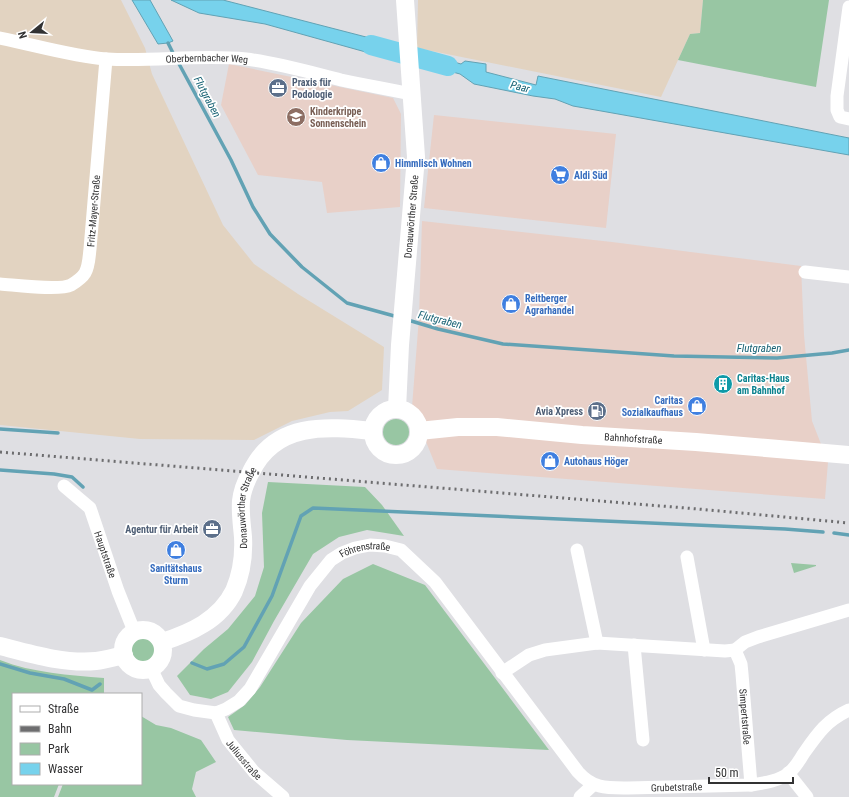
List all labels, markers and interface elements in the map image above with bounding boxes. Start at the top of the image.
north arrow [12,12,52,52]
text: N [16,29,30,40]
street label: Oberbernbacher Weg [165,52,249,65]
water label: Flutgraben [191,74,223,120]
office icon: Praxis für Podologie [267,77,289,99]
place label: Praxis für Podologie [292,77,333,100]
water label: Paar [509,78,532,96]
school or university icon: Kinderkrippe Sonnenschein [285,106,307,128]
place label: Kinderkrippe Sonnenschein [310,106,366,129]
shop icon: Himmlisch Wohnen [370,152,392,174]
place label: Himmlisch Wohnen [395,158,472,169]
supermarket icon: Aldi Süd [549,164,571,186]
place label: Aldi Süd [574,170,608,181]
street label: Fritz-Mayer-Straße [85,174,102,247]
street label: Donauwörther Straße [402,174,420,259]
shop icon: Reitberger Agrarhandel [500,293,522,315]
place label: Reitberger Agrarhandel [525,293,574,316]
water label: Flutgraben [417,308,463,332]
water label: Flutgraben [737,342,781,355]
building icon: Caritas-Haus am Bahnhof [712,373,734,395]
place label: Caritas-Haus am Bahnhof [737,373,790,396]
place label: Caritas Sozialkaufhaus [622,395,683,418]
shop icon: Caritas Sozialkaufhaus [686,395,708,417]
fuel station icon: Avia Xpress [586,400,608,422]
place label: Avia Xpress [536,406,583,417]
street label: Bahnhofstraße [604,431,663,445]
shop icon: Autohaus Höger [539,450,561,472]
place label: Autohaus Höger [564,456,629,467]
street label: Donauwörther Straße [235,465,258,549]
office icon: Agentur für Arbeit [201,518,223,540]
place label: Agentur für Arbeit [125,524,198,535]
street label: Hauptstraße [93,529,119,580]
shop icon: Sanitätshaus Sturm [165,539,187,561]
street label: Föhrenstraße [337,540,392,559]
place label: Sanitätshaus Sturm [150,563,202,586]
street label: Simpertstraße [738,688,753,745]
legend [12,693,142,785]
text: Straße [48,702,79,716]
text: Bahn [48,722,72,736]
street label: Juliusstraße [224,737,264,782]
text: Park [48,742,70,756]
scale bar [709,759,793,785]
text: Wasser [48,762,83,776]
text: 50 m [715,766,739,780]
street label: Grubetstraße [651,781,703,793]

